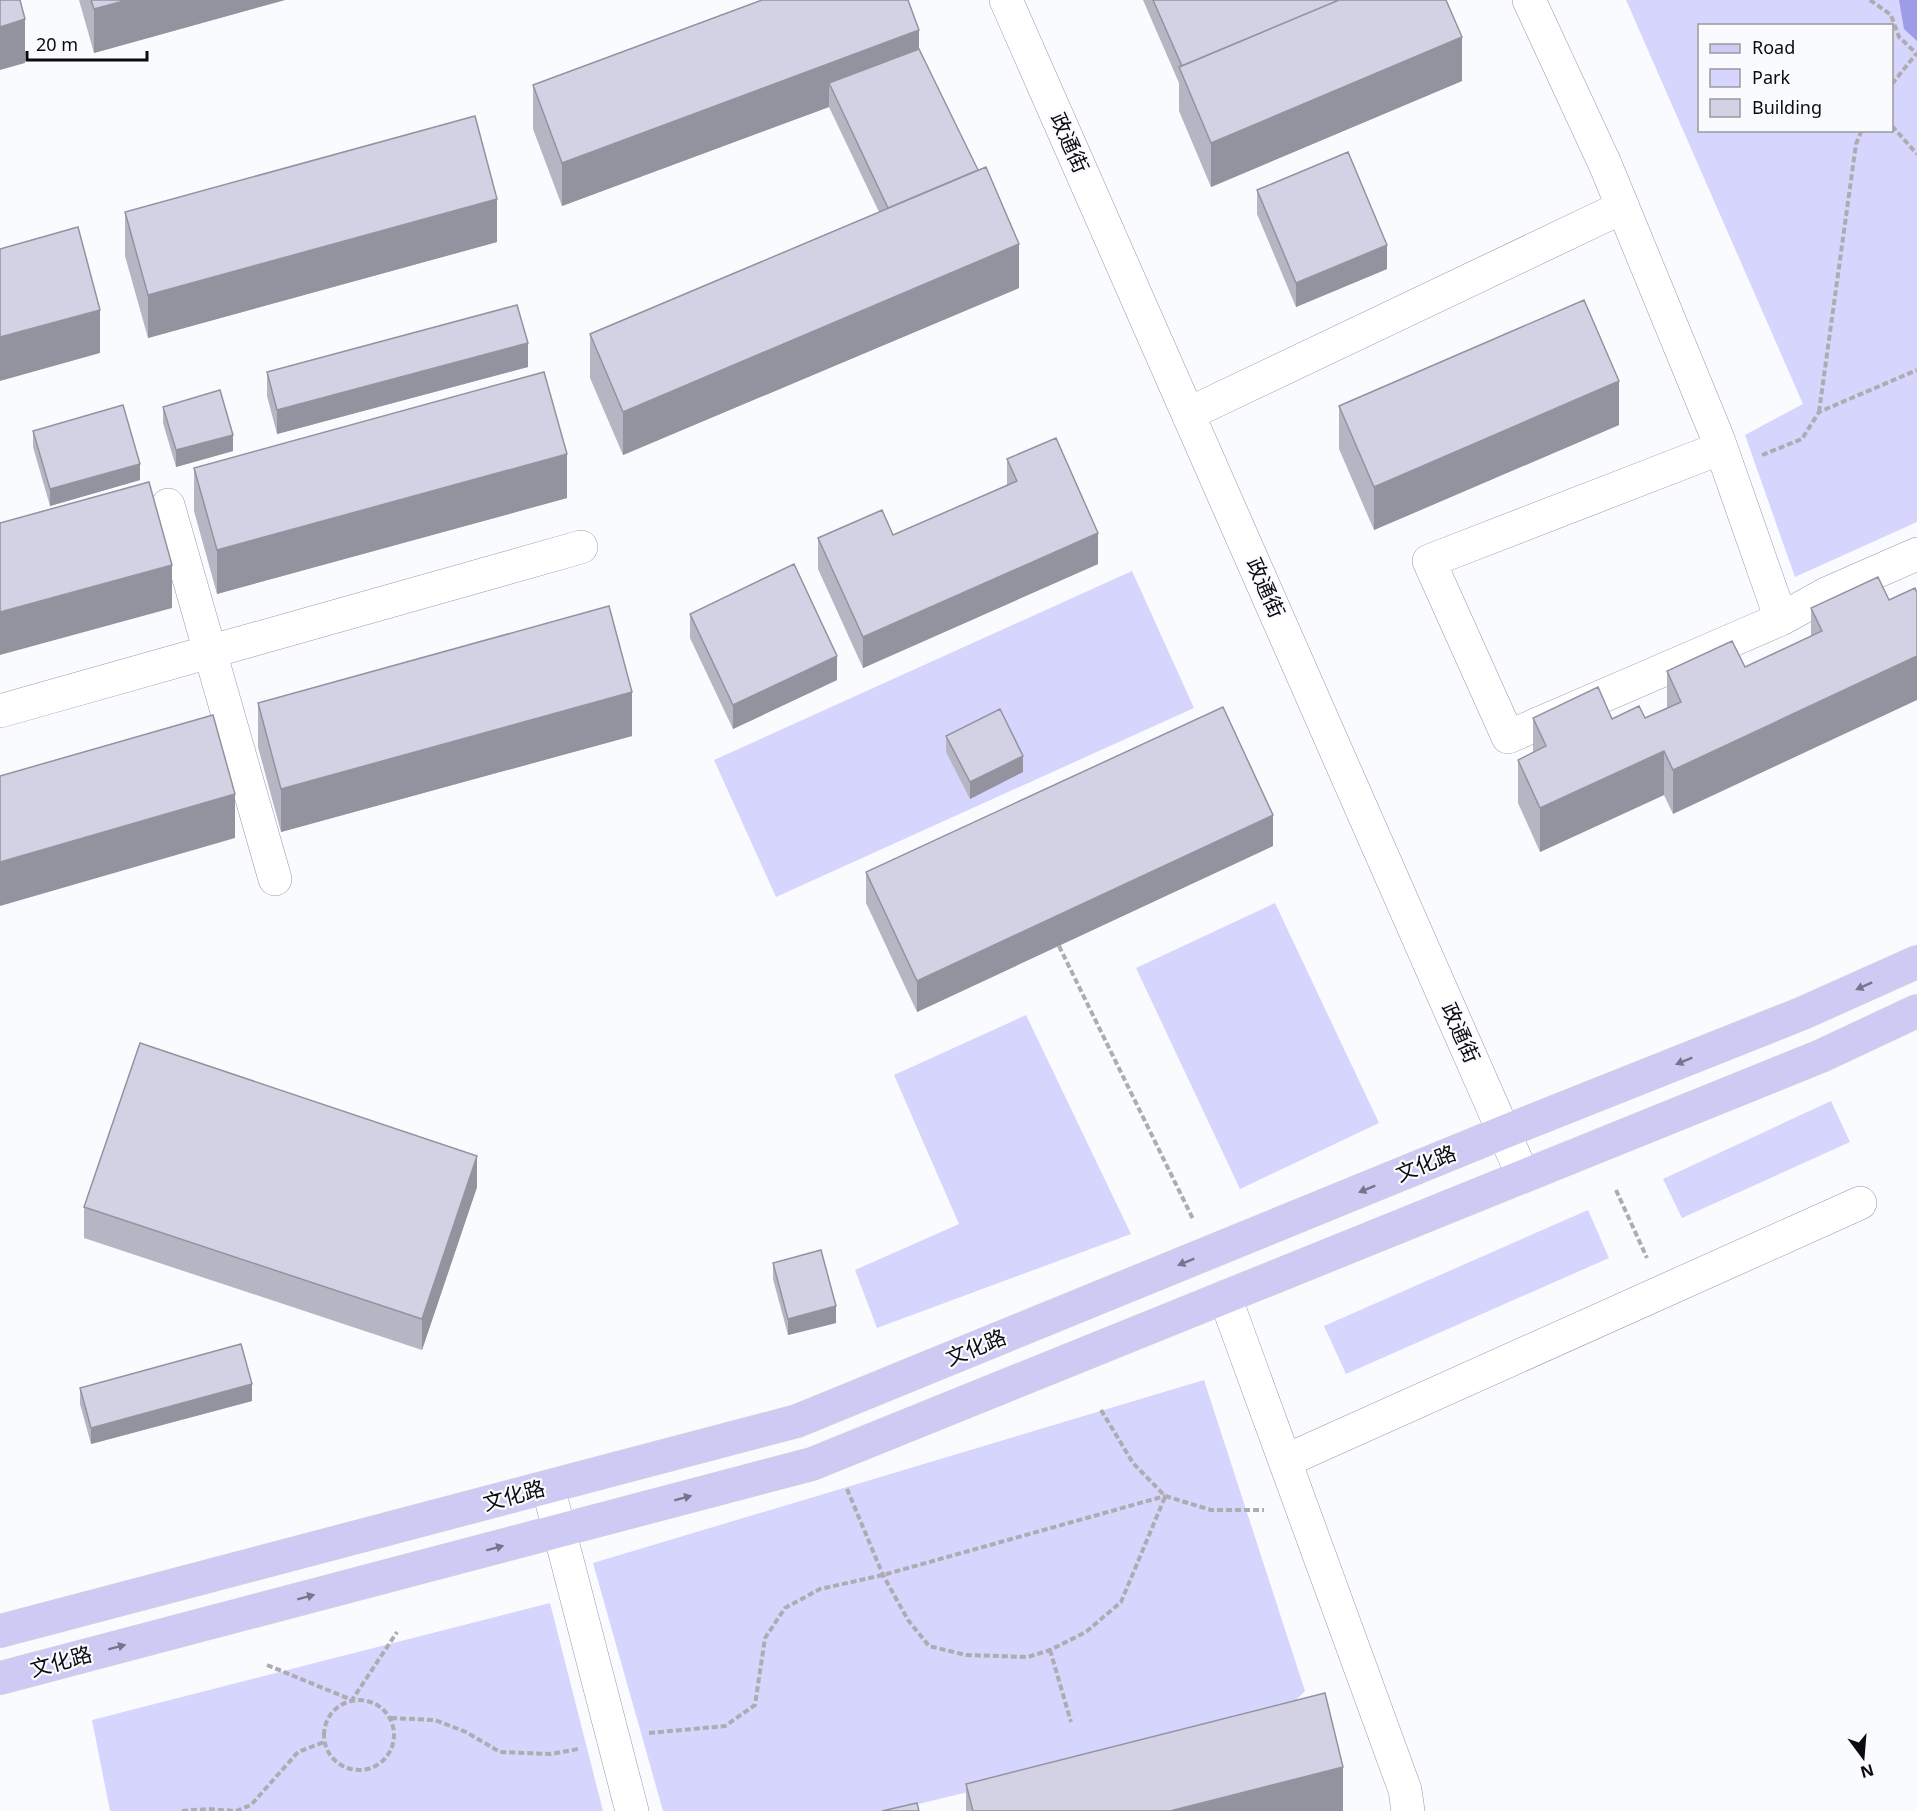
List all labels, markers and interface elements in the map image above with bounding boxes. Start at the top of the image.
scale bar [27,24,147,62]
legend [1698,24,1893,132]
text: 20 m [36,32,78,56]
text: Road [1752,35,1795,59]
text: Park [1752,65,1790,89]
text: Building [1752,95,1822,119]
street label: 政通街 [1044,108,1096,177]
street label: 政通街 [1240,553,1292,622]
one-way arrow [1855,981,1872,990]
street label: 政通街 [1435,998,1487,1067]
one-way arrow [1675,1057,1693,1066]
street label: 文化路 [1391,1138,1460,1188]
one-way arrow [1357,1184,1375,1194]
one-way arrow [1177,1258,1195,1267]
street label: 文化路 [941,1322,1010,1372]
street label: 文化路 [480,1473,548,1517]
one-way arrow [674,1492,692,1502]
one-way arrow [485,1542,504,1552]
one-way arrow [297,1592,315,1601]
street label: 文化路 [27,1639,95,1683]
one-way arrow [108,1641,127,1651]
north arrow [1833,1727,1893,1787]
text: N [1858,1759,1876,1784]

